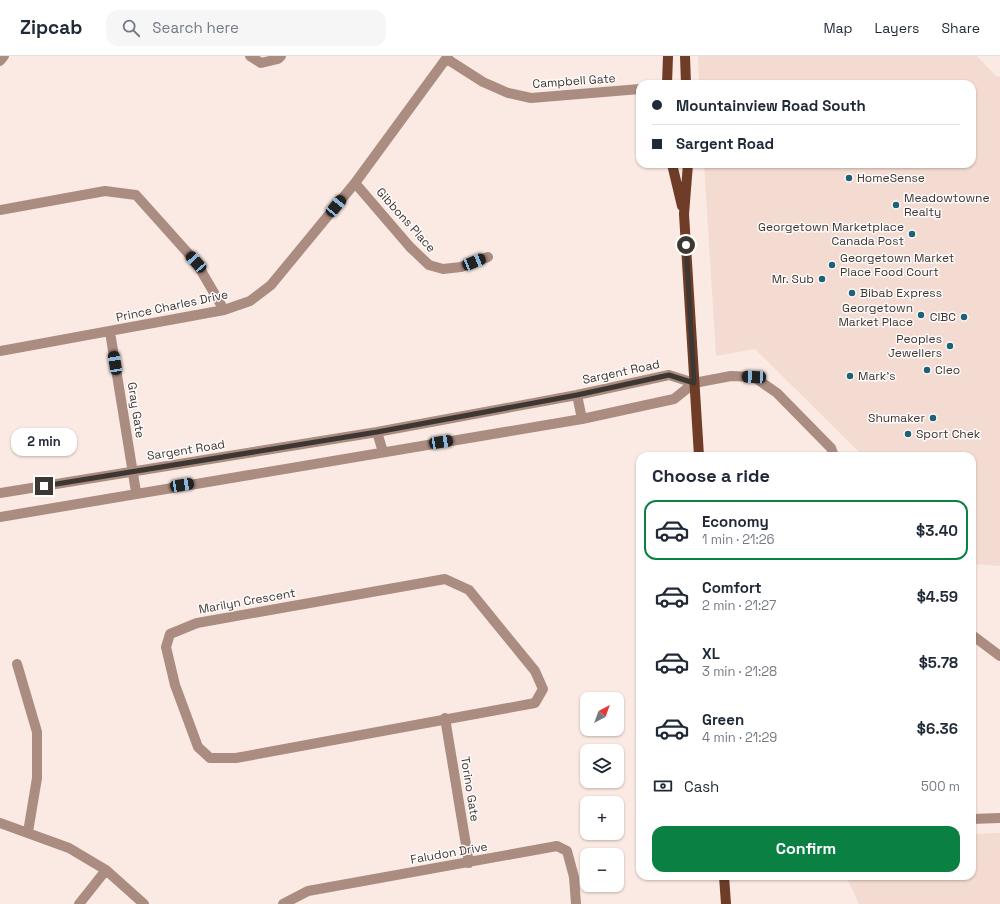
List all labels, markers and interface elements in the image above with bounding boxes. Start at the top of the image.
search box [106,10,386,46]
text: Zipcab [20,15,82,40]
icon: search [120,17,142,39]
text: Search here [152,18,239,37]
text: Map [823,19,853,37]
text: Layers [875,19,919,37]
text: Share [941,19,980,37]
street label: Campbell Gate [532,70,616,92]
text: Mountainview Road South [676,96,866,115]
text: Sargent Road [676,134,774,153]
place label: HomeSense [857,170,925,186]
marker: HomeSense [844,173,854,183]
street label: Gibbons Place [373,184,439,256]
place label: Meadowtowne Realty [904,190,990,220]
car [324,193,348,219]
marker: Meadowtowne Realty [891,200,901,210]
place label: Georgetown Marketplace Canada Post [758,219,904,249]
marker: Georgetown Marketplace Canada Post [907,229,917,239]
route start [677,236,695,254]
car [184,249,208,275]
place label: Georgetown Market Place Food Court [840,250,954,280]
car [461,252,487,272]
marker: Georgetown Market Place Food Court [827,260,837,270]
place label: Mr. Sub [772,271,814,287]
marker: Mr. Sub [817,274,827,284]
place label: Bibab Express [860,285,942,301]
street label: Prince Charles Drive [115,286,229,326]
marker: Bibab Express [847,288,857,298]
place label: Georgetown Market Place [838,300,913,330]
place label: CIBC [930,309,956,325]
marker: Georgetown Market Place [916,310,926,320]
marker: CIBC [959,312,969,322]
place label: Peoples Jewellers [888,331,942,361]
marker: Peoples Jewellers [945,341,955,351]
car [107,350,123,376]
street label: Sargent Road [581,356,661,388]
place label: Cleo [935,362,960,378]
marker: Cleo [922,365,932,375]
place label: Mark's [858,368,896,384]
car [742,371,766,383]
marker: Mark's [845,371,855,381]
street label: Gray Gate [124,381,148,439]
place label: Shumaker [868,410,925,426]
marker: Shumaker [928,413,938,423]
place label: Sport Chek [916,426,981,442]
callout: 2 min [11,428,77,456]
marker: Sport Chek [903,429,913,439]
text: 2 min [27,433,61,450]
car [428,434,454,450]
street label: Sargent Road [146,436,226,464]
text: Choose a ride [652,464,770,487]
route end [35,477,53,495]
car [169,477,195,493]
icon: car [654,512,690,548]
text: Economy [702,512,769,531]
text: $3.40 [916,521,958,540]
text: 1 min · 21:26 [702,531,775,548]
icon: car [654,578,690,614]
text: Comfort [702,578,762,597]
street label: Marilyn Crescent [197,585,297,617]
text: $4.59 [917,587,958,606]
text: 2 min · 21:27 [702,597,776,614]
icon: car [654,644,690,680]
text: XL [702,644,720,663]
text: $5.78 [919,653,958,672]
text: 3 min · 21:28 [702,663,777,680]
north arrow [580,692,624,736]
map controls [580,692,624,892]
icon: car [654,710,690,746]
text: Green [702,710,744,729]
text: $6.36 [917,719,958,738]
text: 4 min · 21:29 [702,729,777,746]
button: layers [580,744,624,788]
street label: Torino Gate [457,755,483,823]
icon: cash [652,775,674,797]
text: Cash [684,777,719,796]
text: 500 m [921,778,960,795]
button: + [580,796,624,840]
button: Confirm [652,826,960,872]
street label: Faludon Drive [409,838,489,868]
button: − [580,848,624,892]

